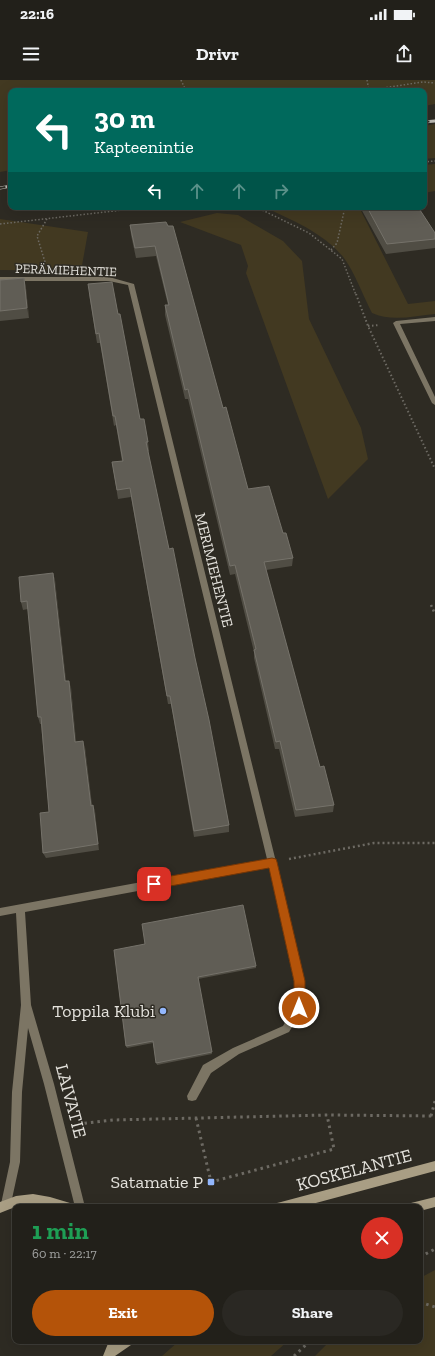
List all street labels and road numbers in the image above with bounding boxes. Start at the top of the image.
street label: PERÄMIEHENTIE [15,261,117,279]
street label: MERIMIEHENTIE [191,511,237,629]
street label: LAIVATIE [51,1062,91,1140]
street label: KOSKELANTIE [294,1144,414,1196]

